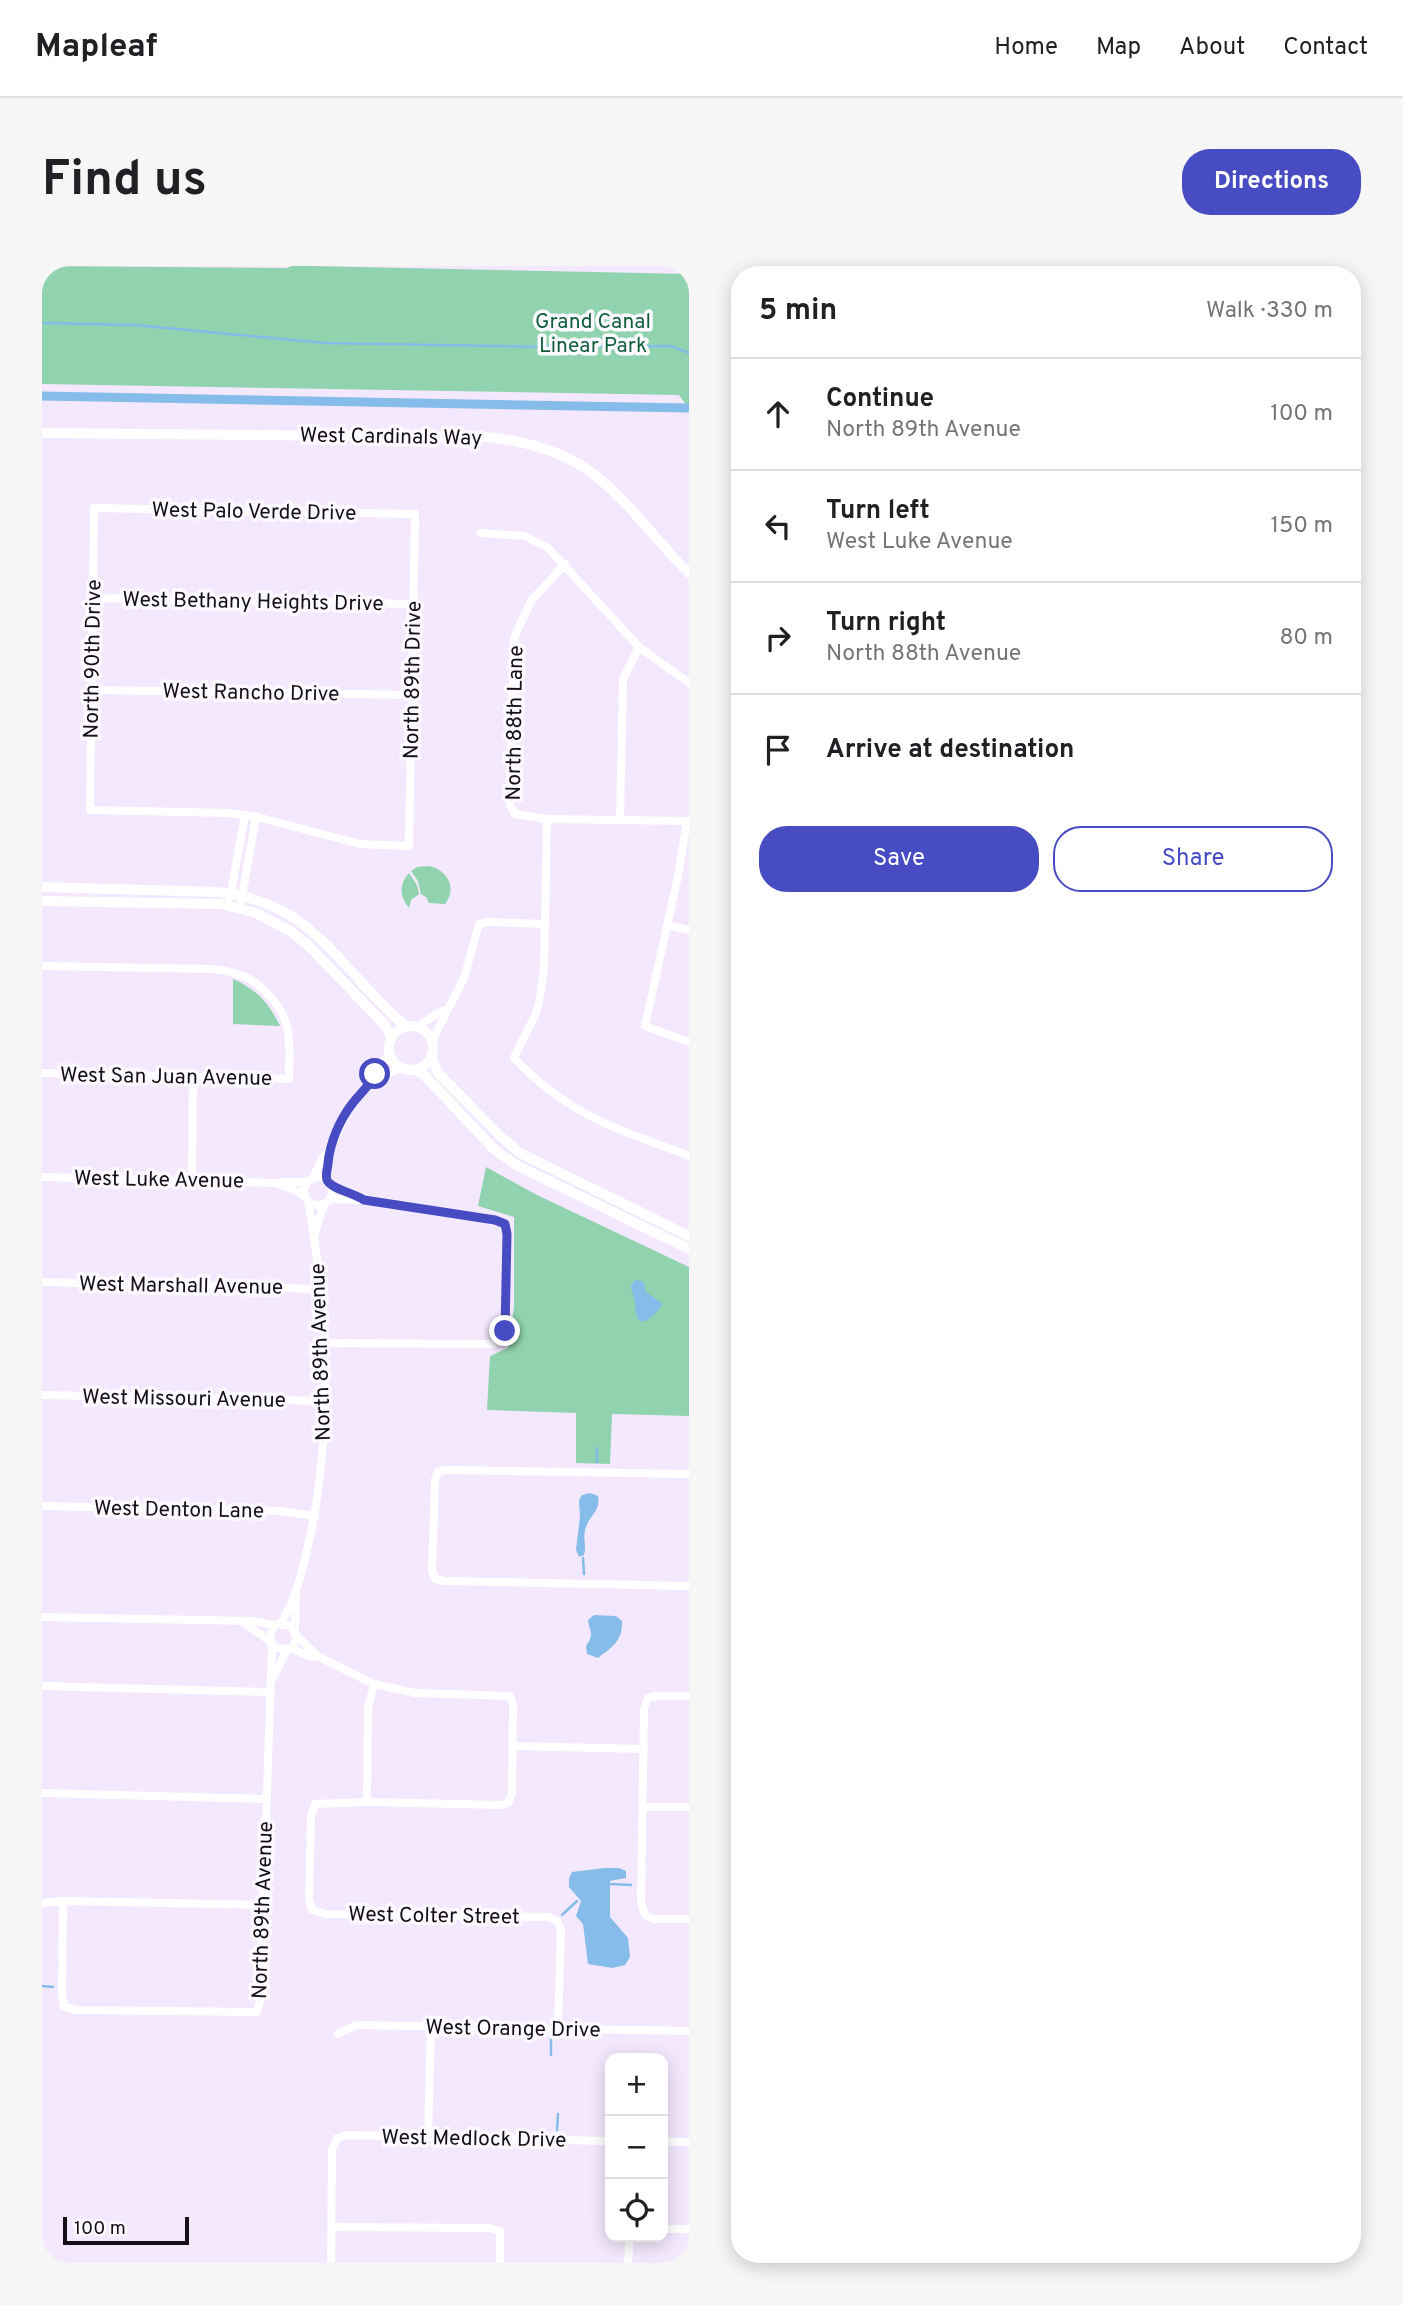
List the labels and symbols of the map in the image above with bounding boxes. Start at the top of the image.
park label: Grand Canal Linear Park [535,309,651,360]
street label: West Cardinals Way [299,422,482,453]
street label: West Palo Verde Drive [151,497,357,528]
street label: North 90th Drive [79,579,108,739]
street label: West Bethany Heights Drive [122,587,384,618]
street label: North 89th Drive [399,601,428,759]
street label: North 88th Lane [501,645,530,801]
street label: West Rancho Drive [162,678,340,709]
route start [359,1058,390,1089]
street label: West San Juan Avenue [60,1062,272,1093]
street label: West Luke Avenue [74,1166,244,1195]
street label: North 89th Avenue [305,1263,338,1441]
street label: West Marshall Avenue [79,1271,283,1302]
route end [489,1315,520,1346]
street label: West Missouri Avenue [82,1384,286,1415]
street label: West Denton Lane [93,1496,264,1525]
street label: North 89th Avenue [247,1821,280,1999]
street label: West Colter Street [348,1902,520,1931]
street label: West Orange Drive [425,2014,601,2045]
street label: West Medlock Drive [381,2124,567,2155]
scale bar [63,2214,189,2246]

